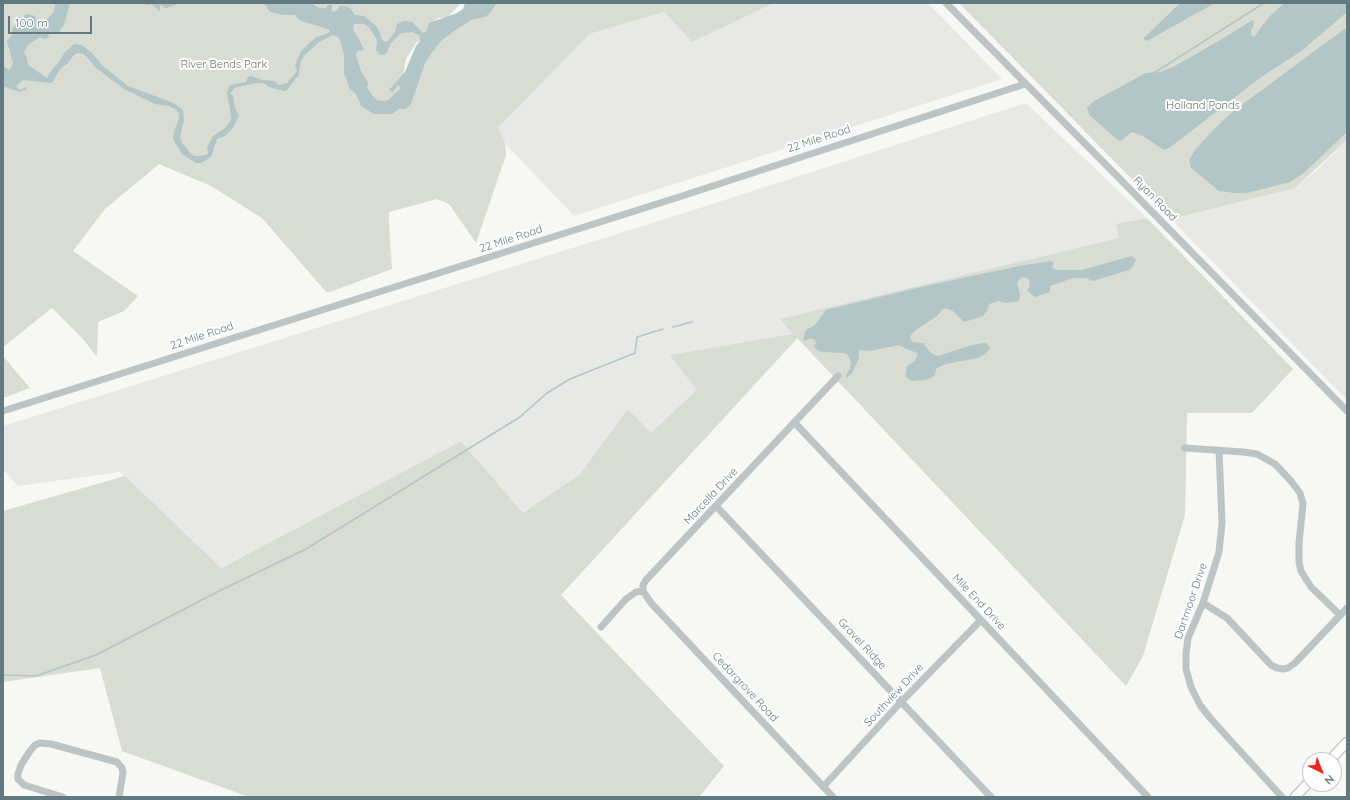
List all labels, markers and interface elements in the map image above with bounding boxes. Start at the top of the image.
scale bar [10,8,94,34]
text: 100 m [15,15,48,30]
park label: River Bends Park [181,58,267,72]
park label: Holland Ponds [1166,99,1240,113]
street label: 22 Mile Road [786,123,852,155]
street label: Ryan Road [1130,174,1180,224]
street label: 22 Mile Road [478,223,544,255]
street label: 22 Mile Road [169,320,235,352]
street label: Marcella Drive [681,465,741,527]
street label: Dartmoor Drive [1172,561,1210,641]
street label: Mile End Drive [950,571,1008,633]
street label: Gravel Ridge [835,616,889,672]
street label: Cedargrove Road [709,649,781,725]
street label: Southview Drive [862,661,926,729]
north arrow [1302,752,1342,792]
text: N [1322,772,1337,788]

